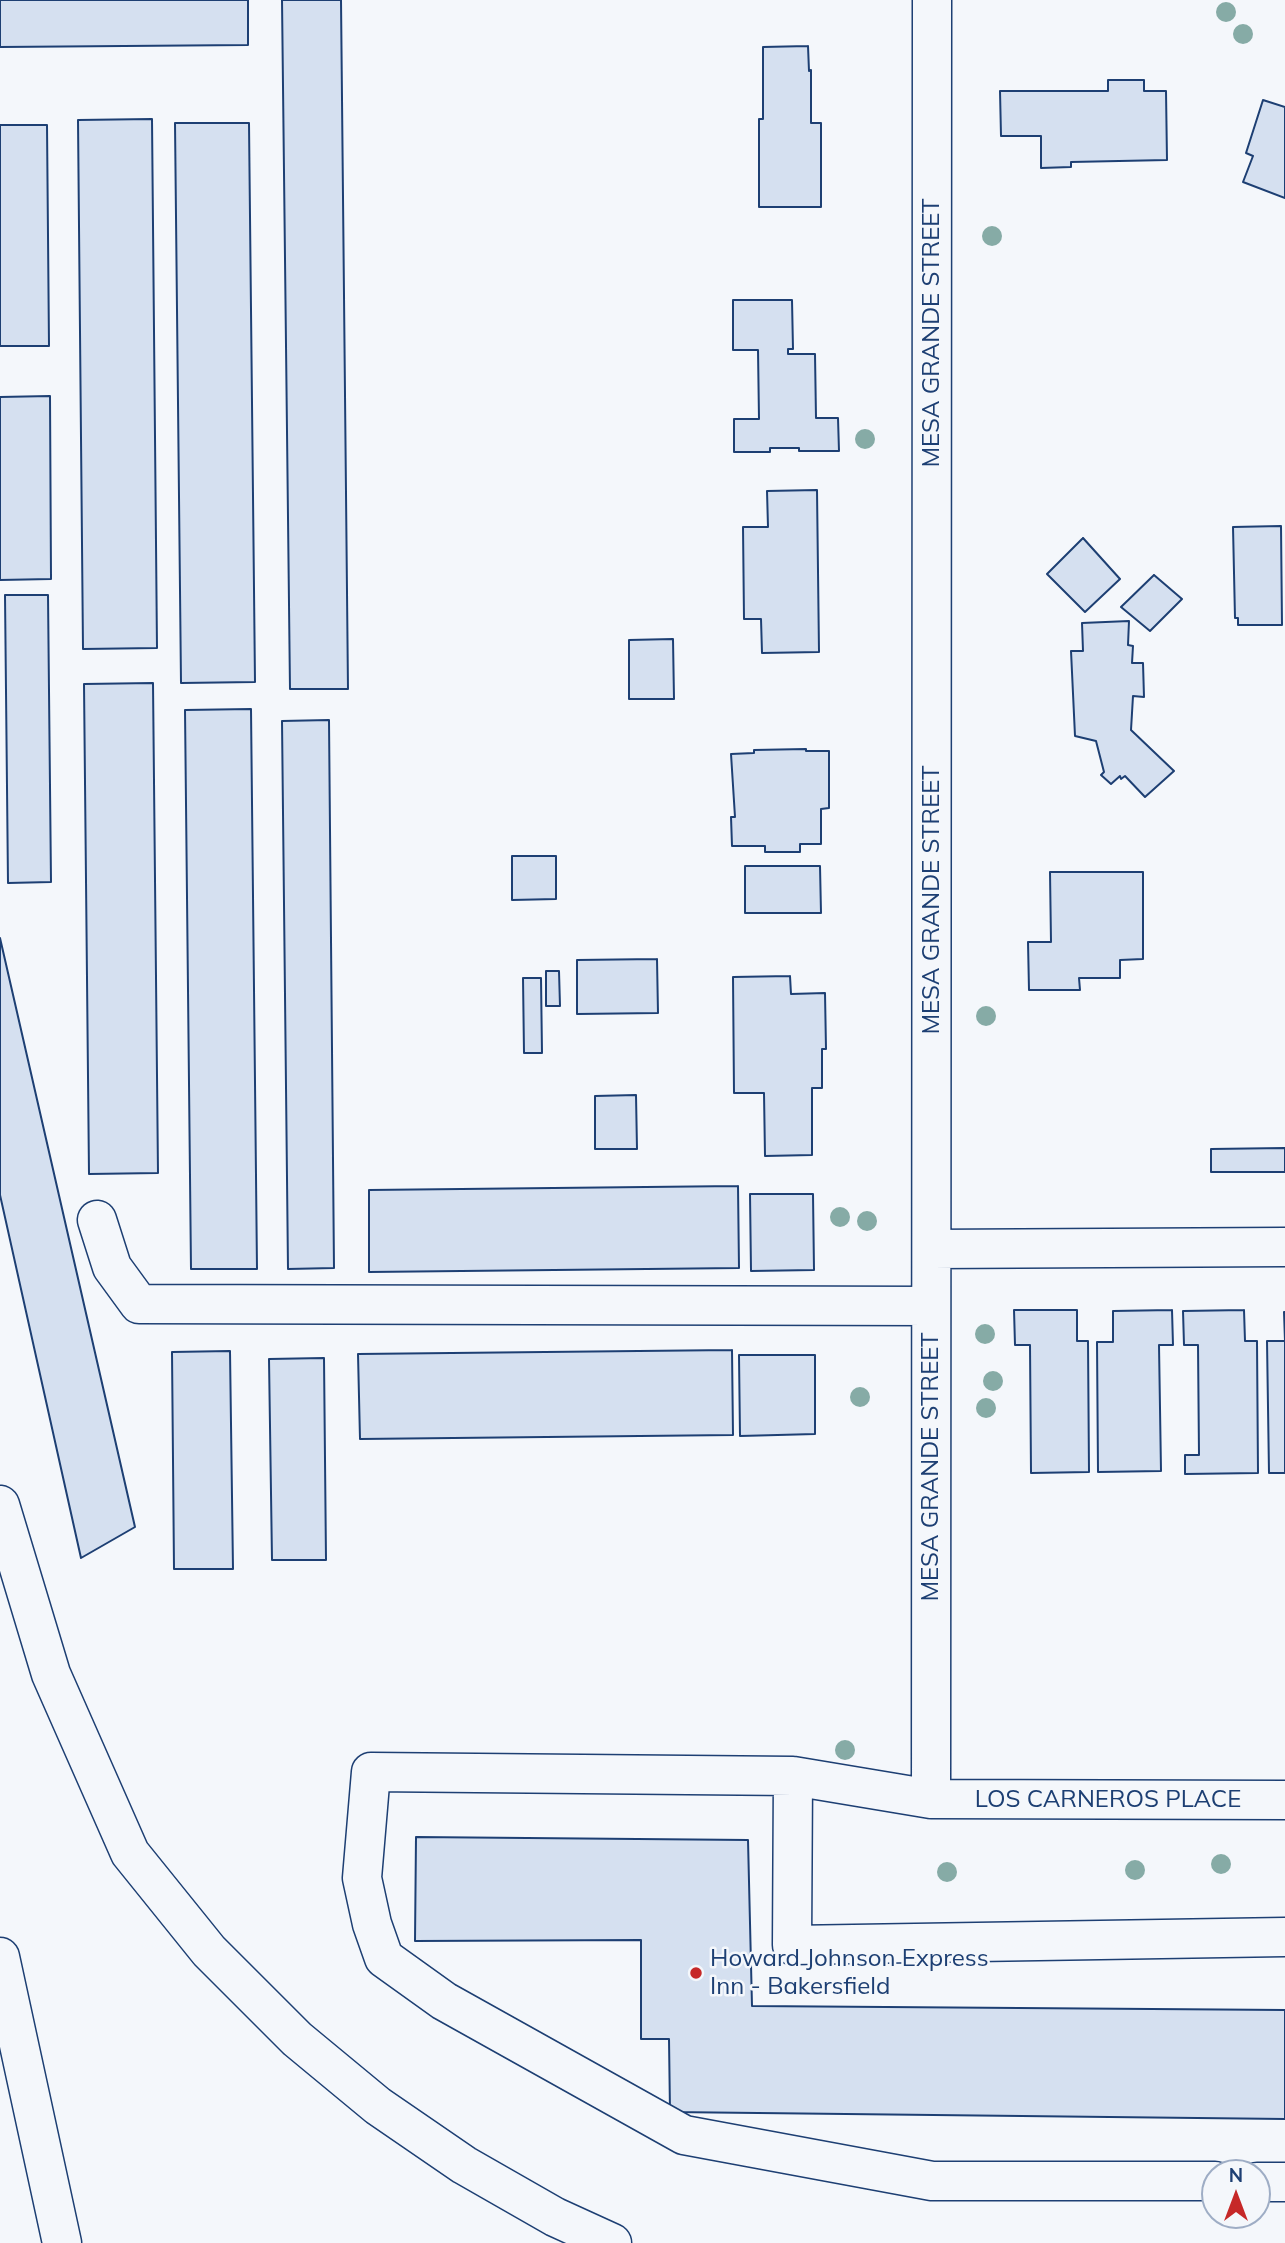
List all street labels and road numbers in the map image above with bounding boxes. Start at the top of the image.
street label: MESA GRANDE STREET [918,198,946,468]
street label: MESA GRANDE STREET [918,765,946,1035]
street label: MESA GRANDE STREET [917,1332,945,1602]
street label: LOS CARNEROS PLACE [975,1786,1241,1814]

